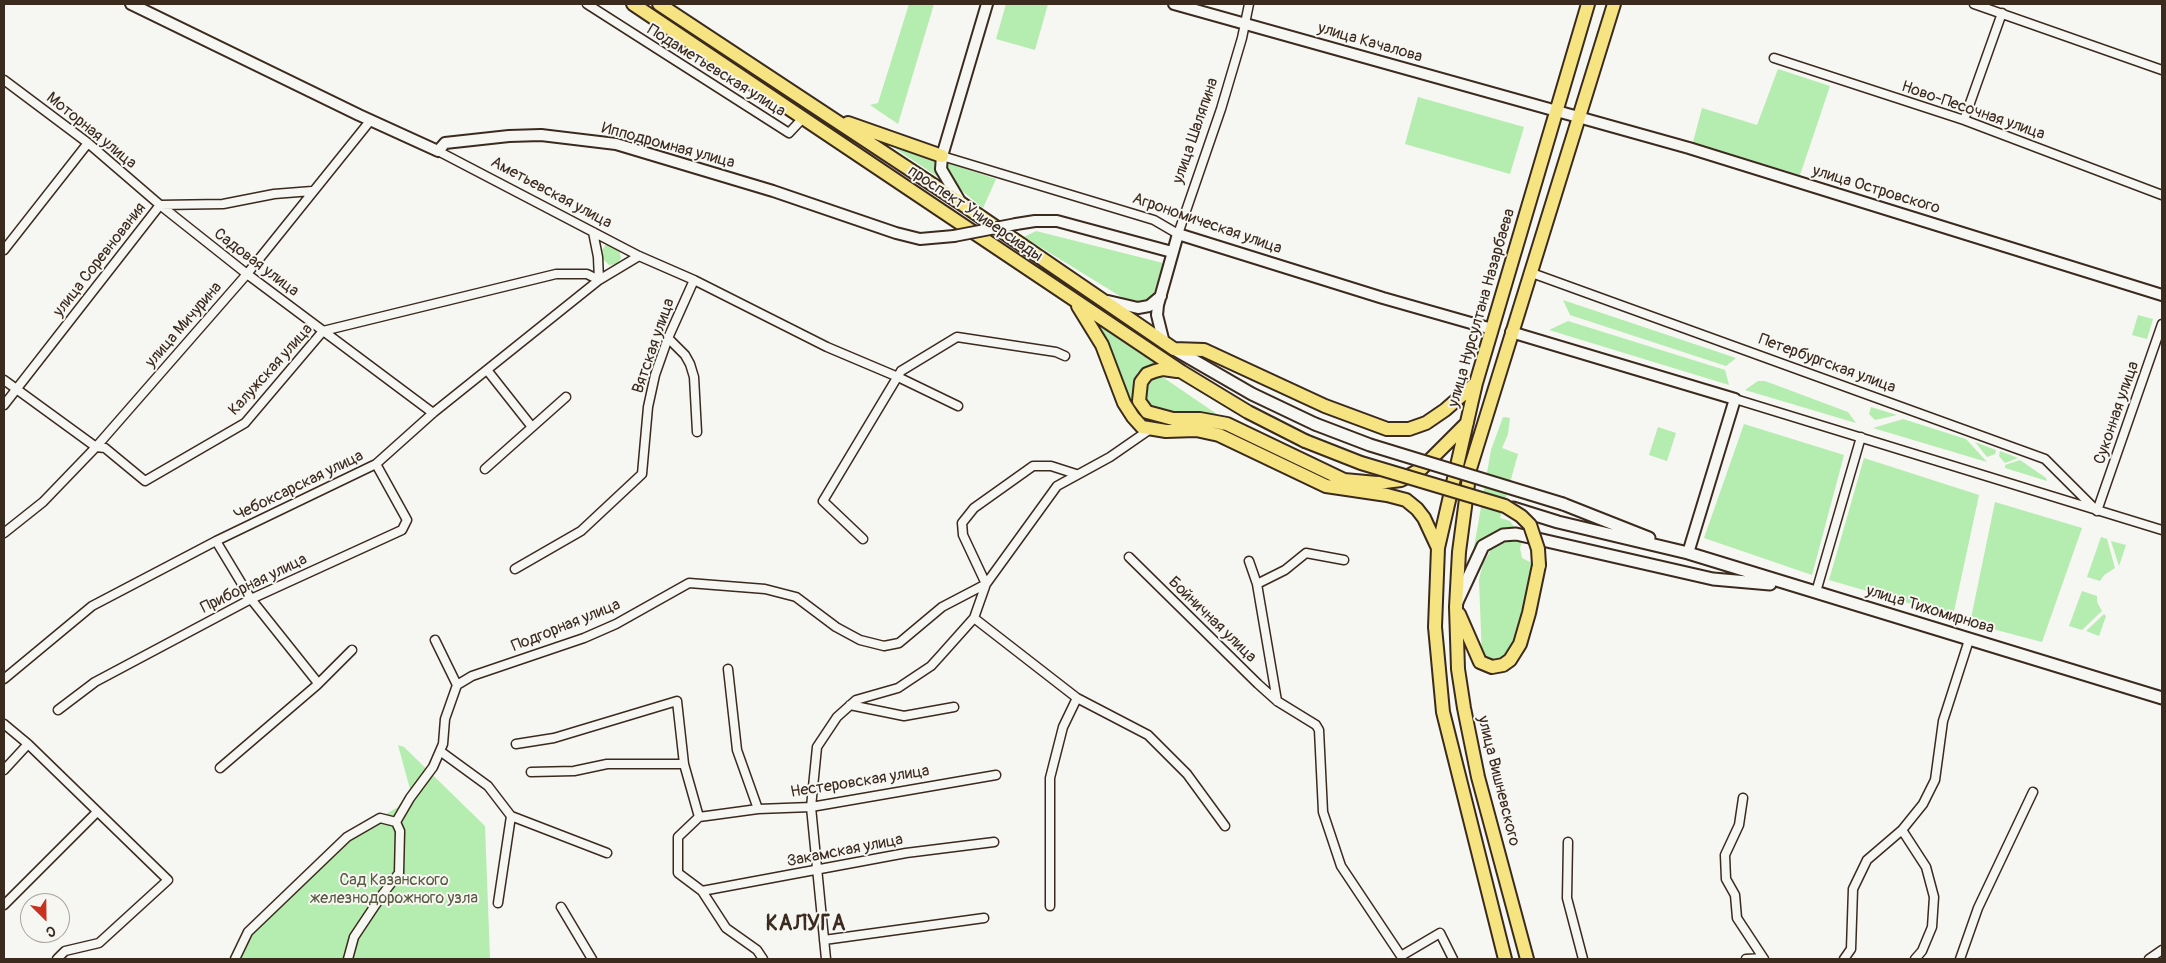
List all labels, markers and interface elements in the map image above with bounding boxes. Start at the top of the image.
street label: улица Качалова [1316,19,1424,67]
street label: Подаметьевская улица [643,21,789,121]
street label: улица Шаляпина [1169,76,1223,186]
street label: Ново-Песочная улица [1899,77,2047,145]
street label: Моторная улица [42,89,140,173]
street label: Ипподромная улица [599,119,737,173]
street label: Аметьевская улица [487,153,615,233]
street label: улица Островского [1810,161,1942,219]
street label: проспект Универсиады [904,162,1046,266]
street label: Агрономическая улица [1130,189,1284,259]
street label: улица Соревнования [49,199,151,321]
street label: улица Нурсултана Назарбаева [1444,207,1520,409]
street label: Садовая улица [210,225,302,301]
street label: улица Мичурина [142,278,226,372]
street label: Вятская улица [629,296,679,396]
street label: Калужская улица [225,320,317,420]
street label: Петербургская улица [1756,330,1898,398]
street label: Суконная улица [2090,359,2144,467]
street label: Чебоксарская улица [231,446,367,526]
street label: Приборная улица [198,550,310,618]
street label: Бойничная улица [1164,573,1260,667]
street label: улица Тихомирнова [1864,581,1996,639]
street label: Подгорная улица [509,595,623,657]
street label: улица Вишневского [1473,714,1523,848]
street label: Нестеровская улица [789,762,931,802]
street label: Закамская улица [785,830,905,872]
park label: Сад Казанского железнодорожного узла [310,871,478,909]
north arrow [20,893,70,943]
district label: КАЛУГА [765,912,847,938]
text: С [43,922,58,941]

